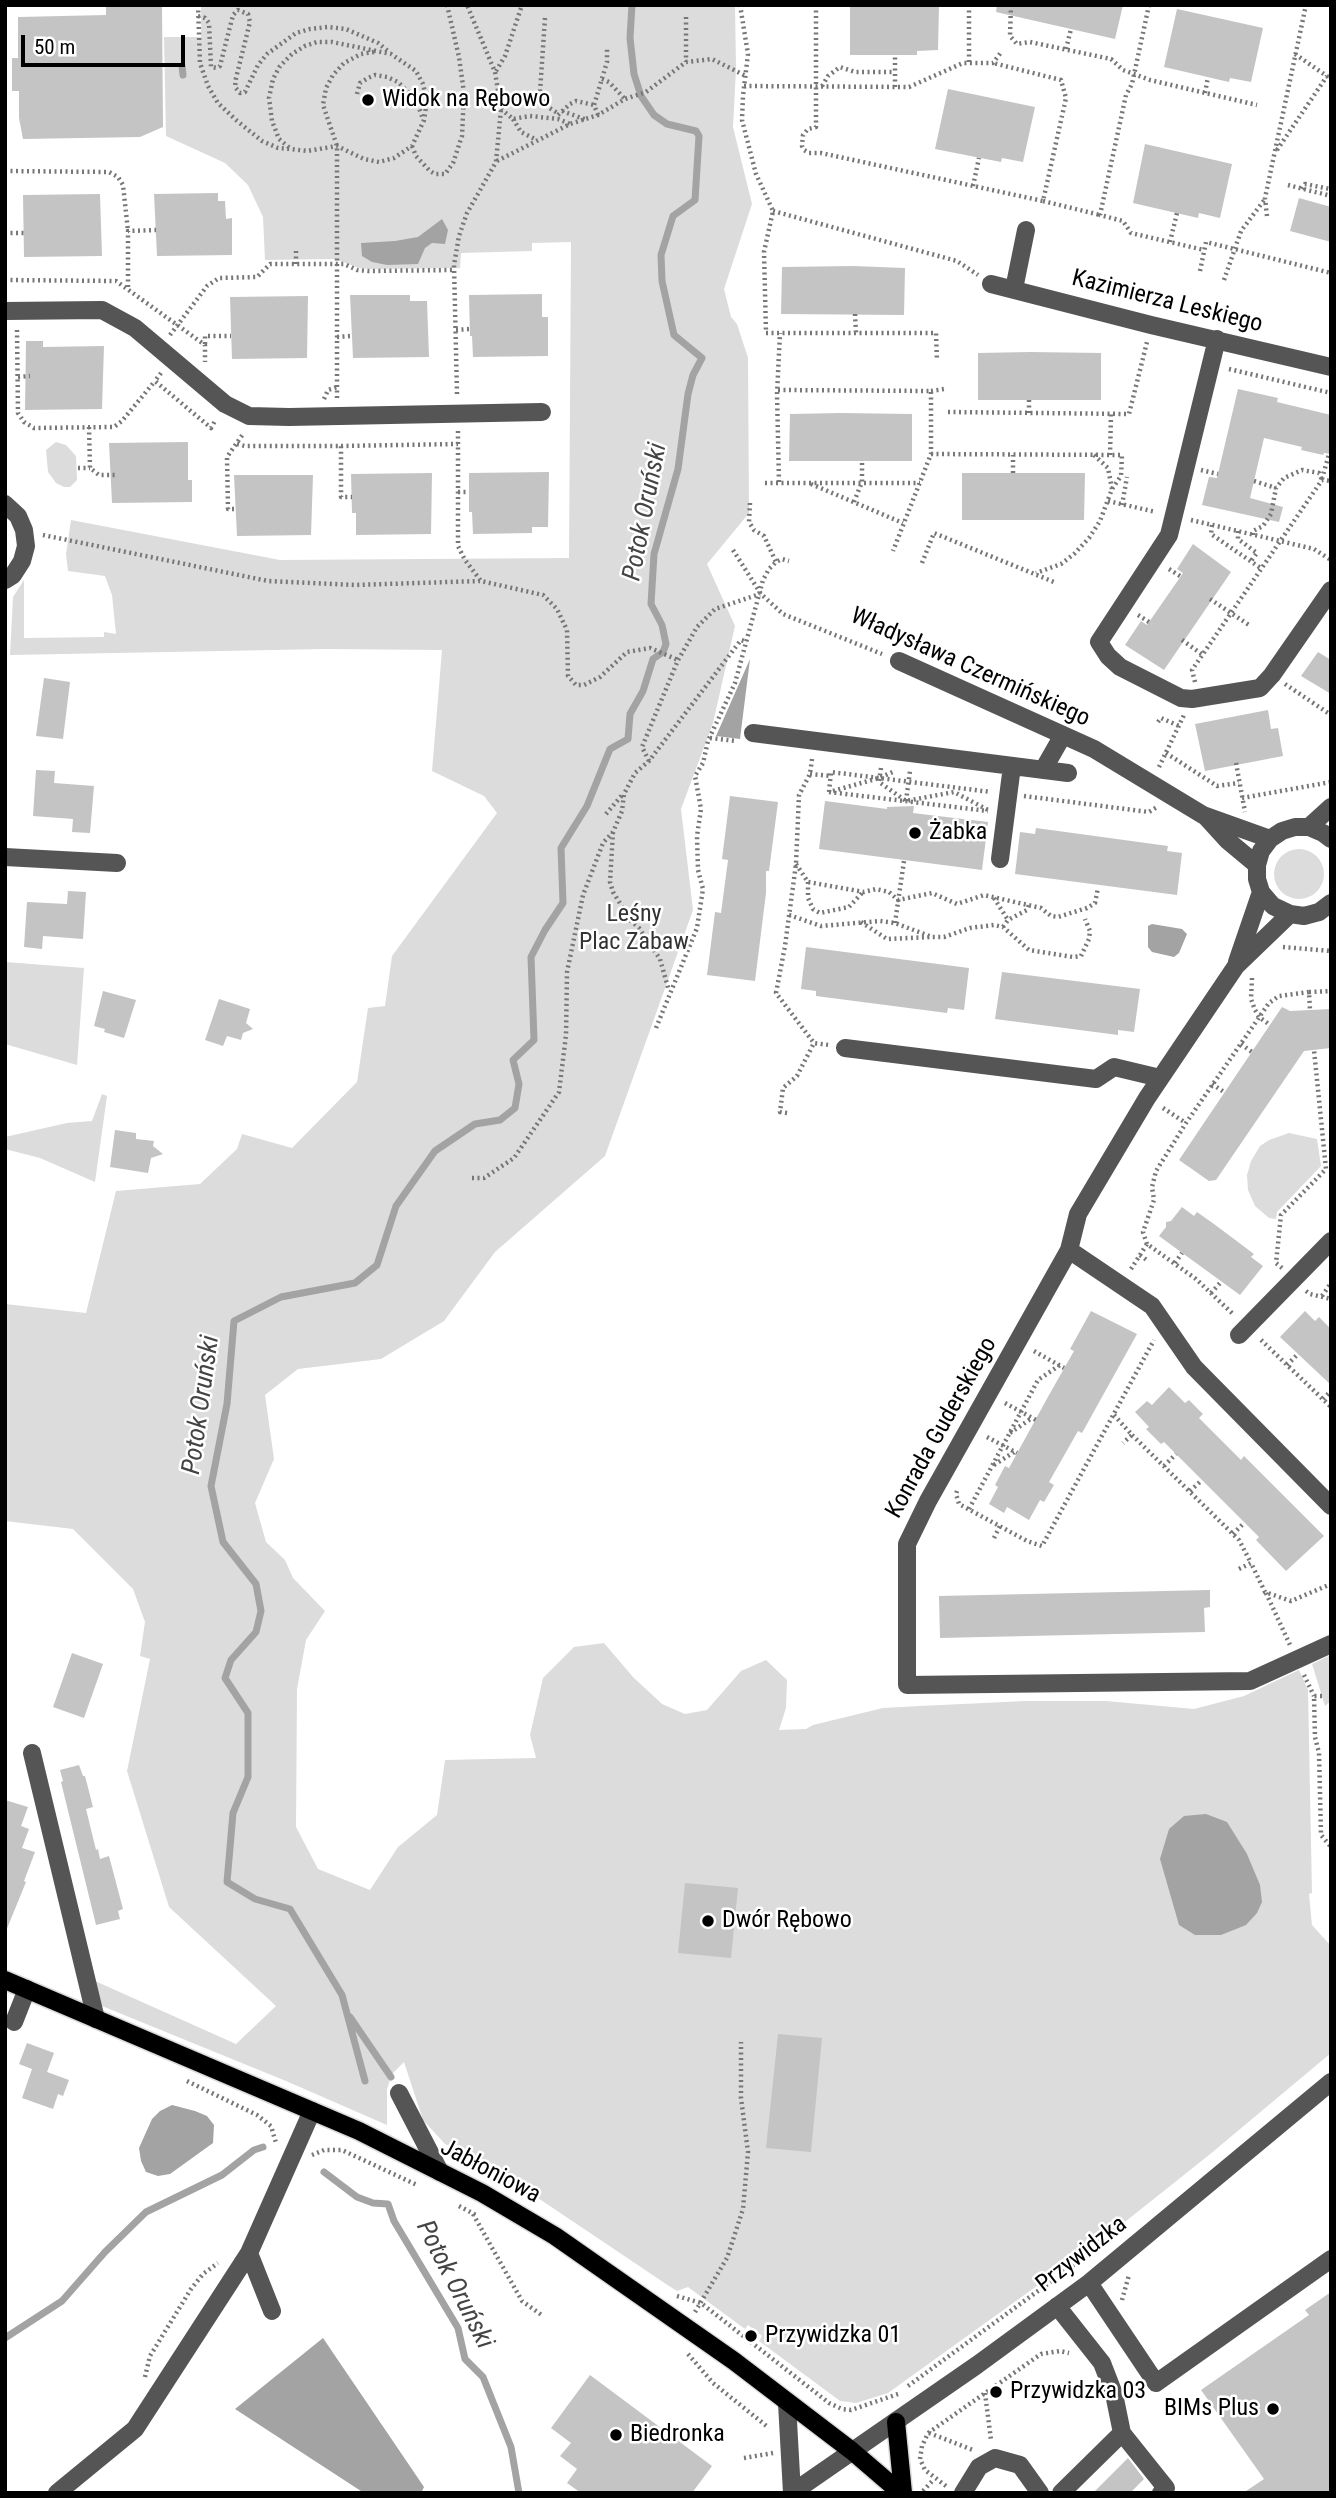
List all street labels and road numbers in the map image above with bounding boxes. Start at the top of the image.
street label: Kazimierza Leskiego [1069,264,1265,340]
street label: Władysława Czermińskiego [846,602,1094,734]
street label: Konrada Guderskiego [880,1333,1004,1523]
street label: Jabłoniowa [435,2134,545,2210]
street label: Przywidzka [1031,2211,1133,2299]

